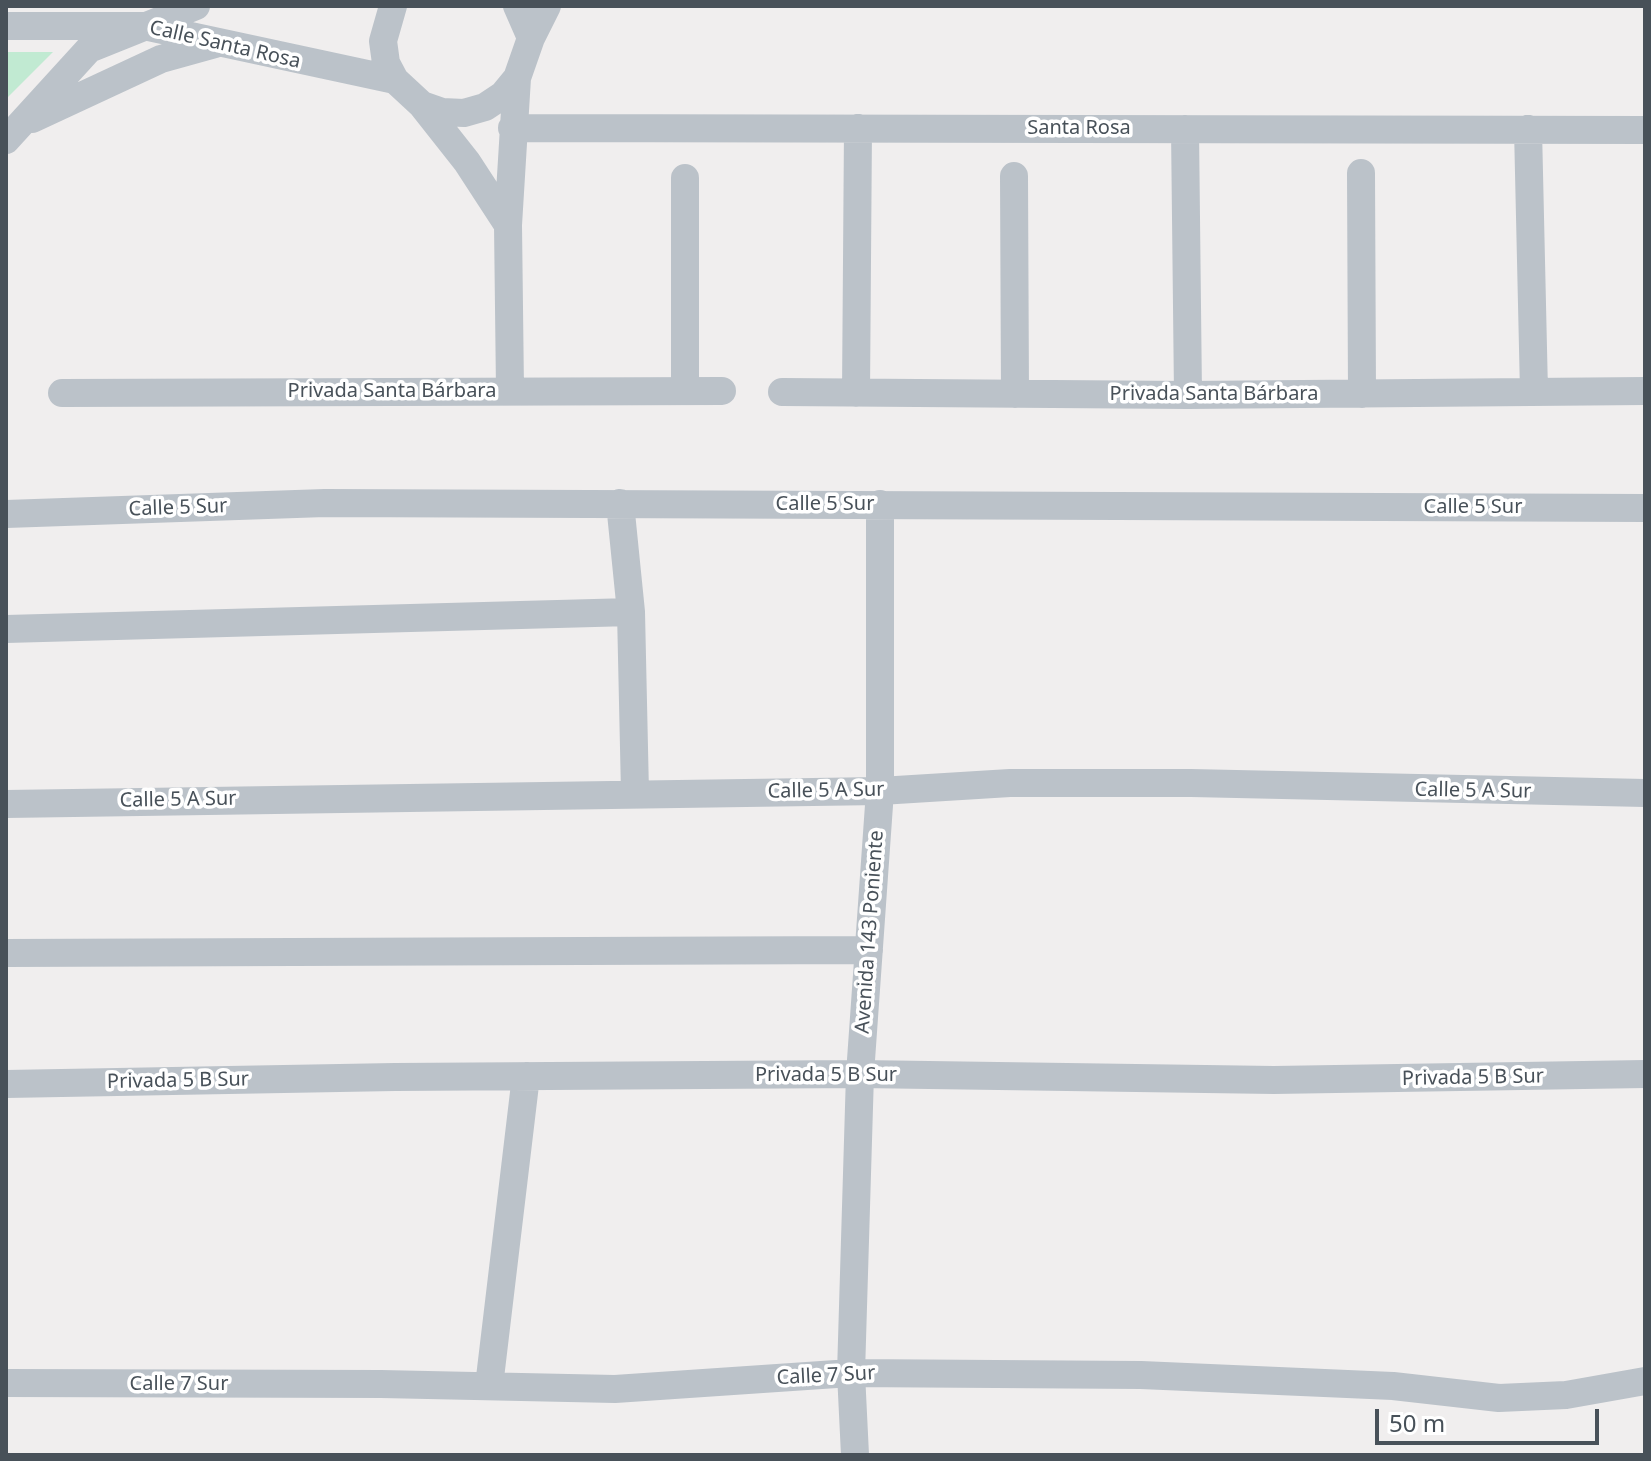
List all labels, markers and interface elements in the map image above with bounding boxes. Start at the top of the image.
street label: Calle Santa Rosa [147,16,303,74]
street label: Santa Rosa [1027,116,1131,140]
street label: Privada Santa Bárbara [288,379,496,403]
street label: Privada Santa Bárbara [1110,382,1318,406]
street label: Calle 5 Sur [776,492,874,516]
street label: Calle 5 Sur [128,494,228,522]
street label: Calle 5 Sur [1424,495,1522,519]
street label: Calle 5 A Sur [767,778,885,804]
street label: Calle 5 A Sur [1414,778,1532,804]
street label: Calle 5 A Sur [119,787,237,813]
street label: Avenida 143 Poniente [851,829,889,1035]
street label: Privada 5 B Sur [755,1063,897,1087]
street label: Privada 5 B Sur [1402,1065,1544,1091]
street label: Privada 5 B Sur [107,1068,249,1094]
street label: Calle 7 Sur [776,1361,876,1391]
street label: Calle 7 Sur [130,1372,228,1396]
scale bar [1379,1393,1603,1443]
text: 50 m [1389,1406,1445,1439]

